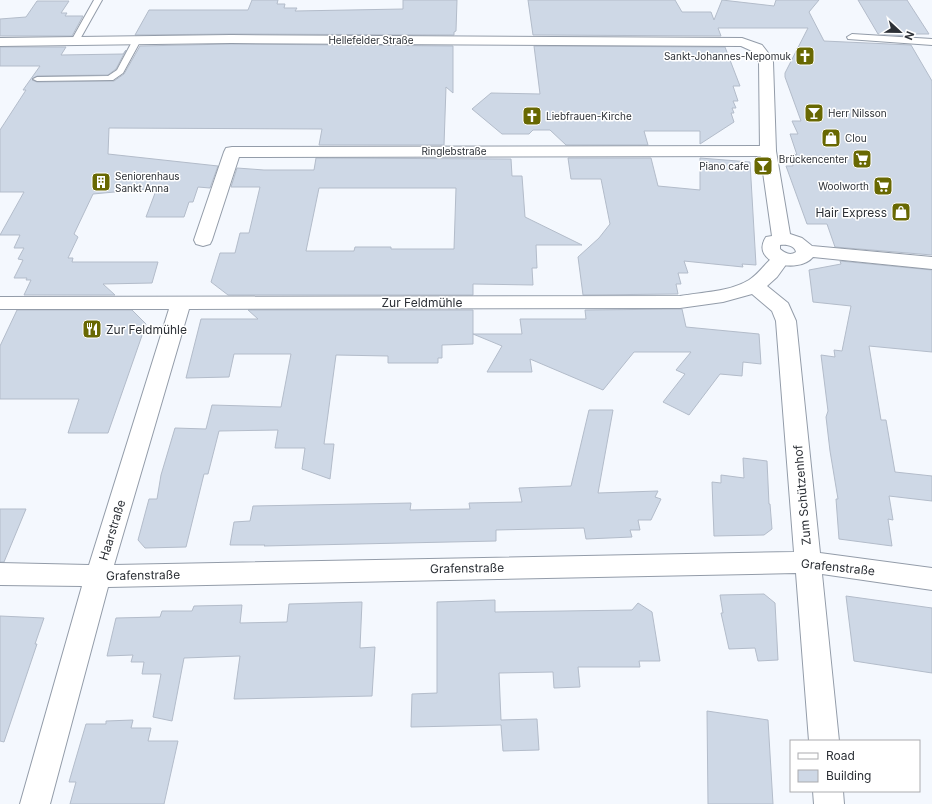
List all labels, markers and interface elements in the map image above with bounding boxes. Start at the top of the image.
north arrow [880,12,920,52]
text: N [901,29,917,42]
street label: Hellefelder Straße [328,34,414,46]
church icon: Sankt-Johannes-Nepomuk [794,45,816,67]
place label: Sankt-Johannes-Nepomuk [664,50,792,62]
bar icon: Herr Nilsson [803,102,825,124]
church icon: Liebfrauen-Kirche [521,105,543,127]
place label: Herr Nilsson [828,107,887,119]
place label: Liebfrauen-Kirche [546,110,632,122]
shop icon: Clou [820,127,842,149]
place label: Clou [845,132,867,144]
street label: Ringlebstraße [421,145,487,157]
supermarket icon: Brückencenter [851,148,873,170]
place label: Brückencenter [779,153,848,165]
bar icon: Piano cafe [752,155,774,177]
place label: Piano cafe [699,160,749,172]
place label: Seniorenhaus Sankt Anna [115,170,180,194]
building icon: Seniorenhaus Sankt Anna [90,171,112,193]
supermarket icon: Woolworth [872,175,894,197]
place label: Woolworth [818,180,869,192]
shop icon: Hair Express [890,201,912,223]
place label: Hair Express [815,205,887,220]
street label: Zur Feldmühle [382,295,463,310]
restaurant icon: Zur Feldmühle [81,318,103,340]
place label: Zur Feldmühle [106,322,187,337]
street label: Zum Schützenhof [790,444,814,546]
street label: Haarstraße [96,498,128,562]
street label: Grafenstraße [800,556,876,578]
street label: Grafenstraße [430,560,504,576]
street label: Grafenstraße [106,567,180,583]
legend [790,740,920,792]
text: Road [826,748,855,763]
text: Building [826,768,871,783]

